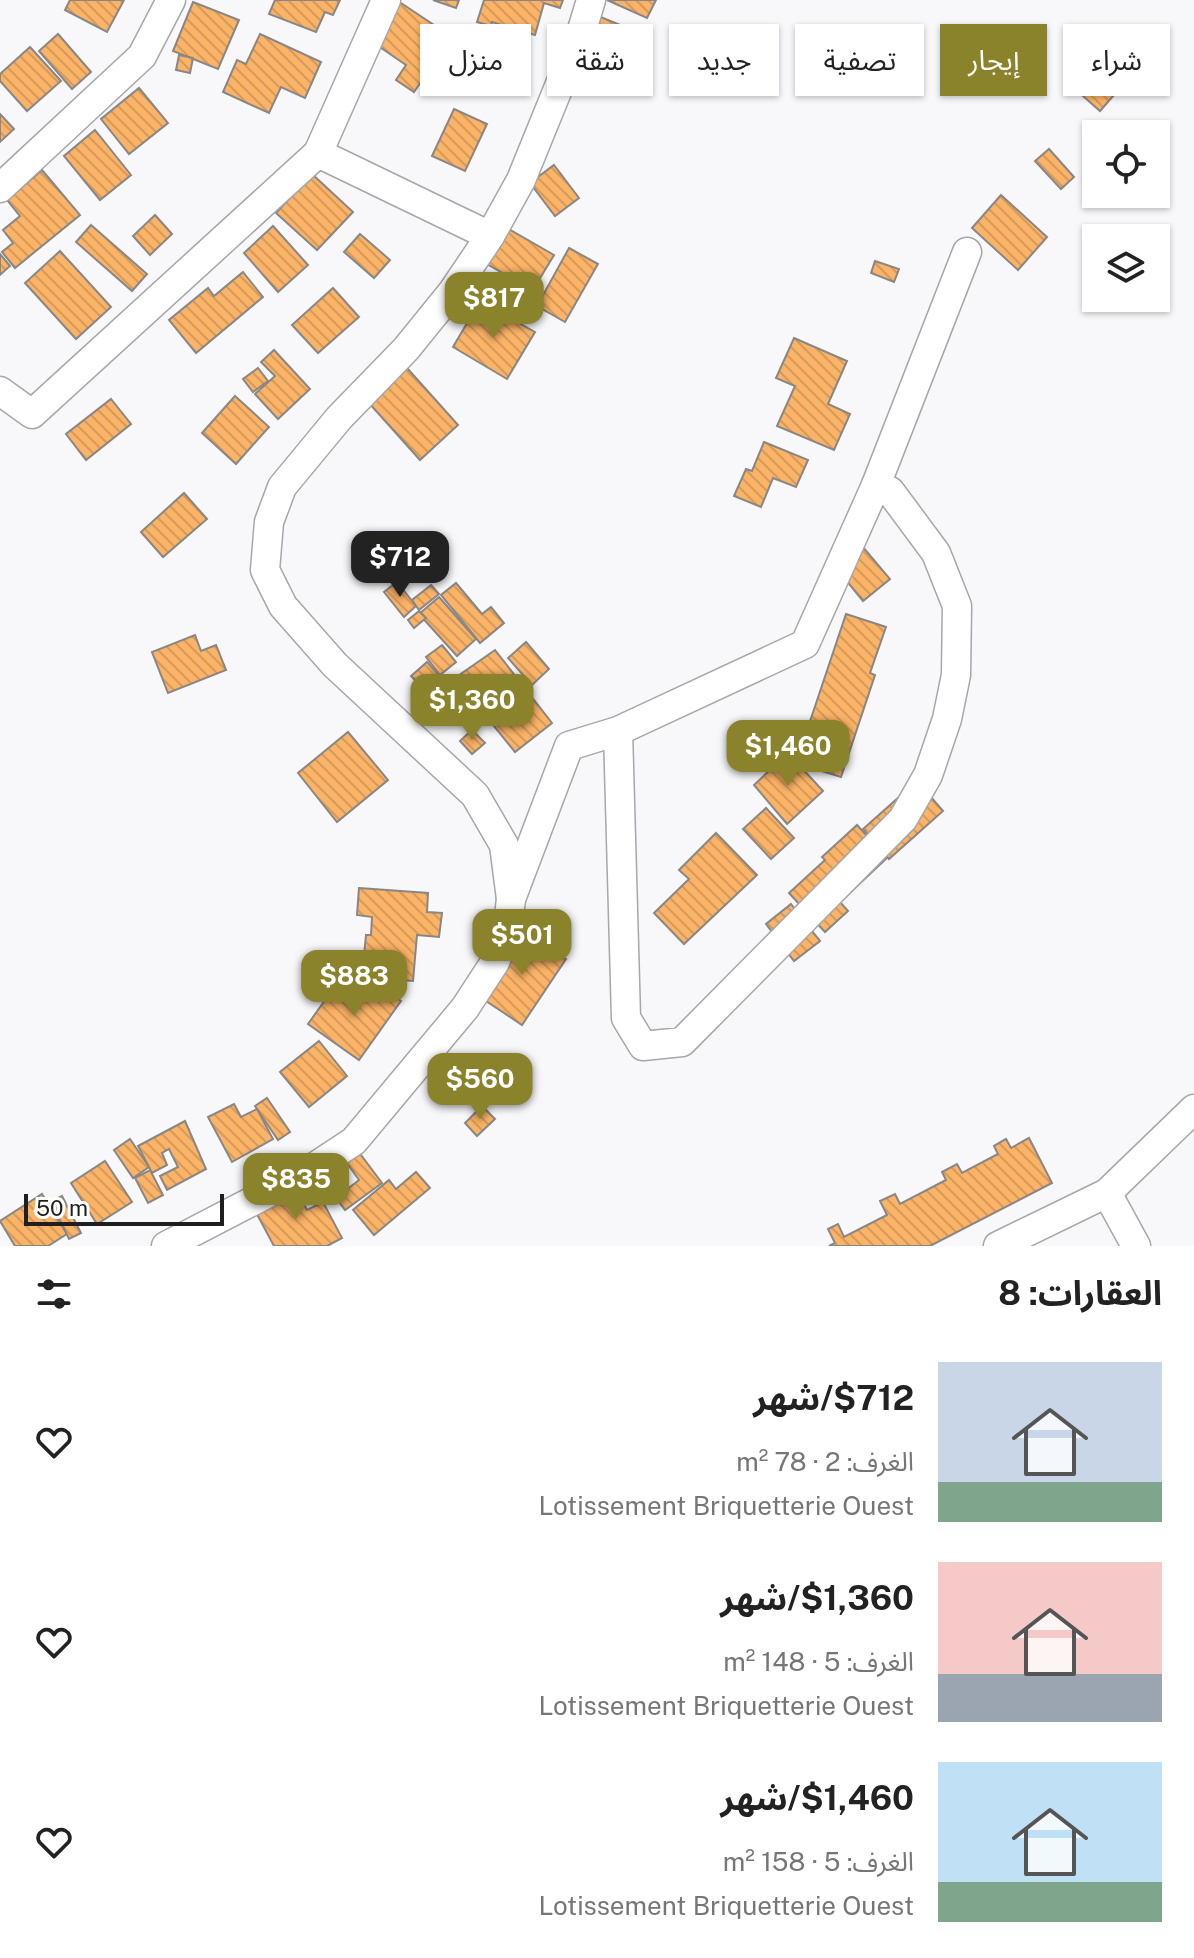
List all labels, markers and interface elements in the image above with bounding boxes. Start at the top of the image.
chip: منزل [420,24,531,96]
chip: شقة [547,24,653,96]
chip: جديد [669,24,779,96]
chip: تصفية [795,24,924,96]
chip: إيجار [940,24,1047,96]
chip: شراء [1063,24,1170,96]
map controls [1082,120,1170,312]
button: locate [1082,120,1170,208]
button: layers [1082,224,1170,312]
pin: $817 [447,272,541,340]
text: $817 [463,282,525,313]
pin: $712 [353,531,447,599]
text: $712 [369,541,431,572]
pin: $1,360 [407,674,537,742]
text: $1,360 [428,684,516,715]
pin: $1,460 [723,720,853,788]
text: $1,460 [745,730,831,761]
pin: $501 [475,909,569,977]
text: $501 [490,919,554,950]
pin: $883 [307,950,401,1018]
text: $883 [319,960,389,991]
pin: $560 [433,1053,527,1121]
text: $560 [445,1063,515,1094]
pin: $835 [249,1153,343,1221]
text: $835 [261,1163,331,1194]
scale bar [24,1190,224,1226]
text: 50 m [36,1195,88,1221]
icon: filters [32,1272,76,1316]
text: العقارات: 8 [998,1273,1162,1313]
text: $712/شهر [753,1378,914,1418]
icon: home [1002,1394,1098,1490]
icon: heart [32,1420,76,1464]
text: الغرف: 2 · 78 m² [736,1446,914,1477]
text: Lotissement Briquetterie Ouest [538,1490,914,1521]
text: $1,360/شهر [720,1578,914,1618]
icon: home [1002,1594,1098,1690]
icon: heart [32,1620,76,1664]
text: الغرف: 5 · 148 m² [723,1646,914,1677]
text: Lotissement Briquetterie Ouest [538,1690,914,1721]
text: $1,460/شهر [720,1778,914,1818]
icon: home [1002,1794,1098,1890]
icon: heart [32,1820,76,1864]
text: الغرف: 5 · 158 m² [723,1846,914,1877]
text: Lotissement Briquetterie Ouest [538,1890,914,1921]

